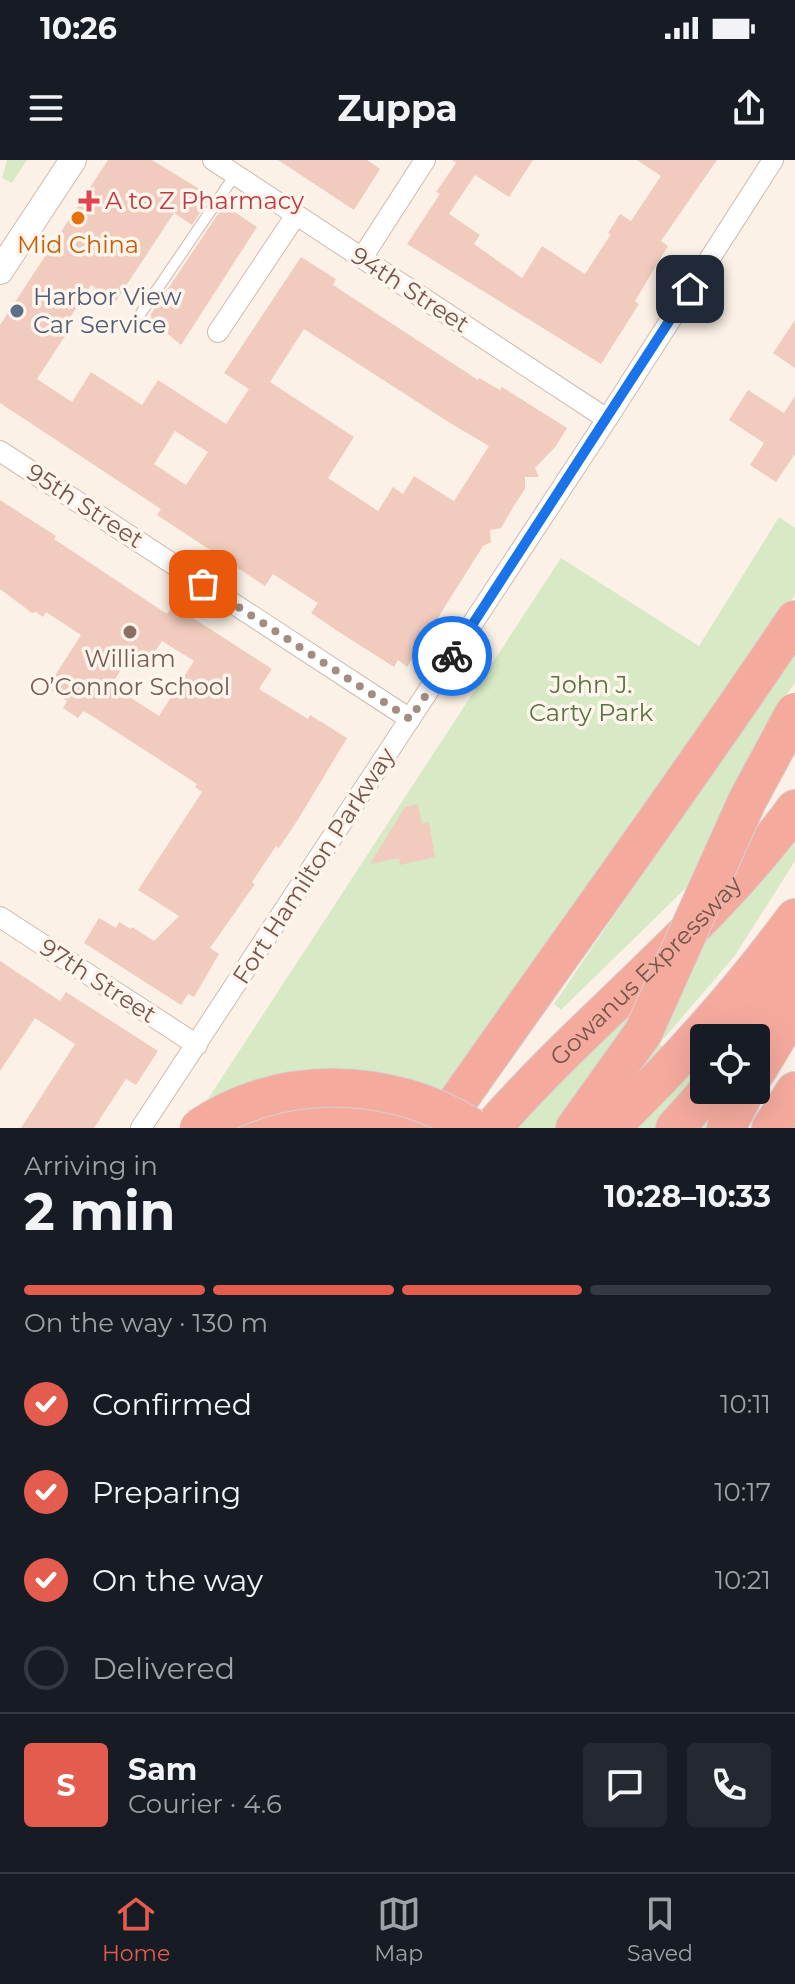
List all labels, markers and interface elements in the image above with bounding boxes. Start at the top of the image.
text: 10:26 [40,10,117,47]
icon: menu [24,86,68,130]
text: Zuppa [337,86,458,130]
icon: share [727,86,771,130]
place label: A to Z Pharmacy [105,186,304,215]
marker: A to Z Pharmacy [80,192,98,210]
marker: Mid China [69,209,87,227]
place label: Mid China [17,230,139,259]
street label: 94th Street [346,241,475,339]
pin [656,255,724,323]
icon: home [668,267,712,311]
place label: Harbor View Car Service [33,282,181,339]
marker: Harbor View Car Service [8,302,26,320]
street label: 95th Street [22,457,149,554]
pin [169,550,237,618]
icon: bag [181,562,225,606]
courier [412,616,492,696]
marker: William O’Connor School [121,623,139,641]
icon: bike [430,634,474,678]
place label: William O’Connor School [30,644,230,701]
park label: John J. Carty Park [529,670,654,727]
street label: Fort Hamilton Parkway [226,742,401,989]
street label: Gowanus Expressway [544,870,747,1072]
street label: 97th Street [35,932,162,1029]
map controls [690,1024,770,1104]
button: locate [690,1024,770,1104]
text: Arriving in [24,1150,158,1182]
text: 10:28–10:33 [604,1178,771,1215]
text: 2 min [24,1180,176,1243]
text: On the way · 130 m [24,1307,268,1339]
icon: check [24,1382,68,1426]
text: Confirmed [92,1386,252,1423]
text: 10:11 [720,1388,771,1420]
icon: check [24,1470,68,1514]
text: Preparing [92,1474,241,1511]
text: 10:17 [714,1476,771,1508]
icon: check [24,1558,68,1602]
text: On the way [92,1562,263,1599]
text: 10:21 [715,1564,771,1596]
text: Delivered [92,1650,235,1687]
button: chat [583,1743,667,1827]
button: phone [687,1743,771,1827]
text: Sam [128,1751,197,1788]
text: S [56,1767,76,1804]
text: Courier · 4.6 [128,1788,282,1820]
tab: Home [102,1892,170,1967]
tab: Map [374,1892,423,1967]
tab: Saved [627,1892,693,1967]

